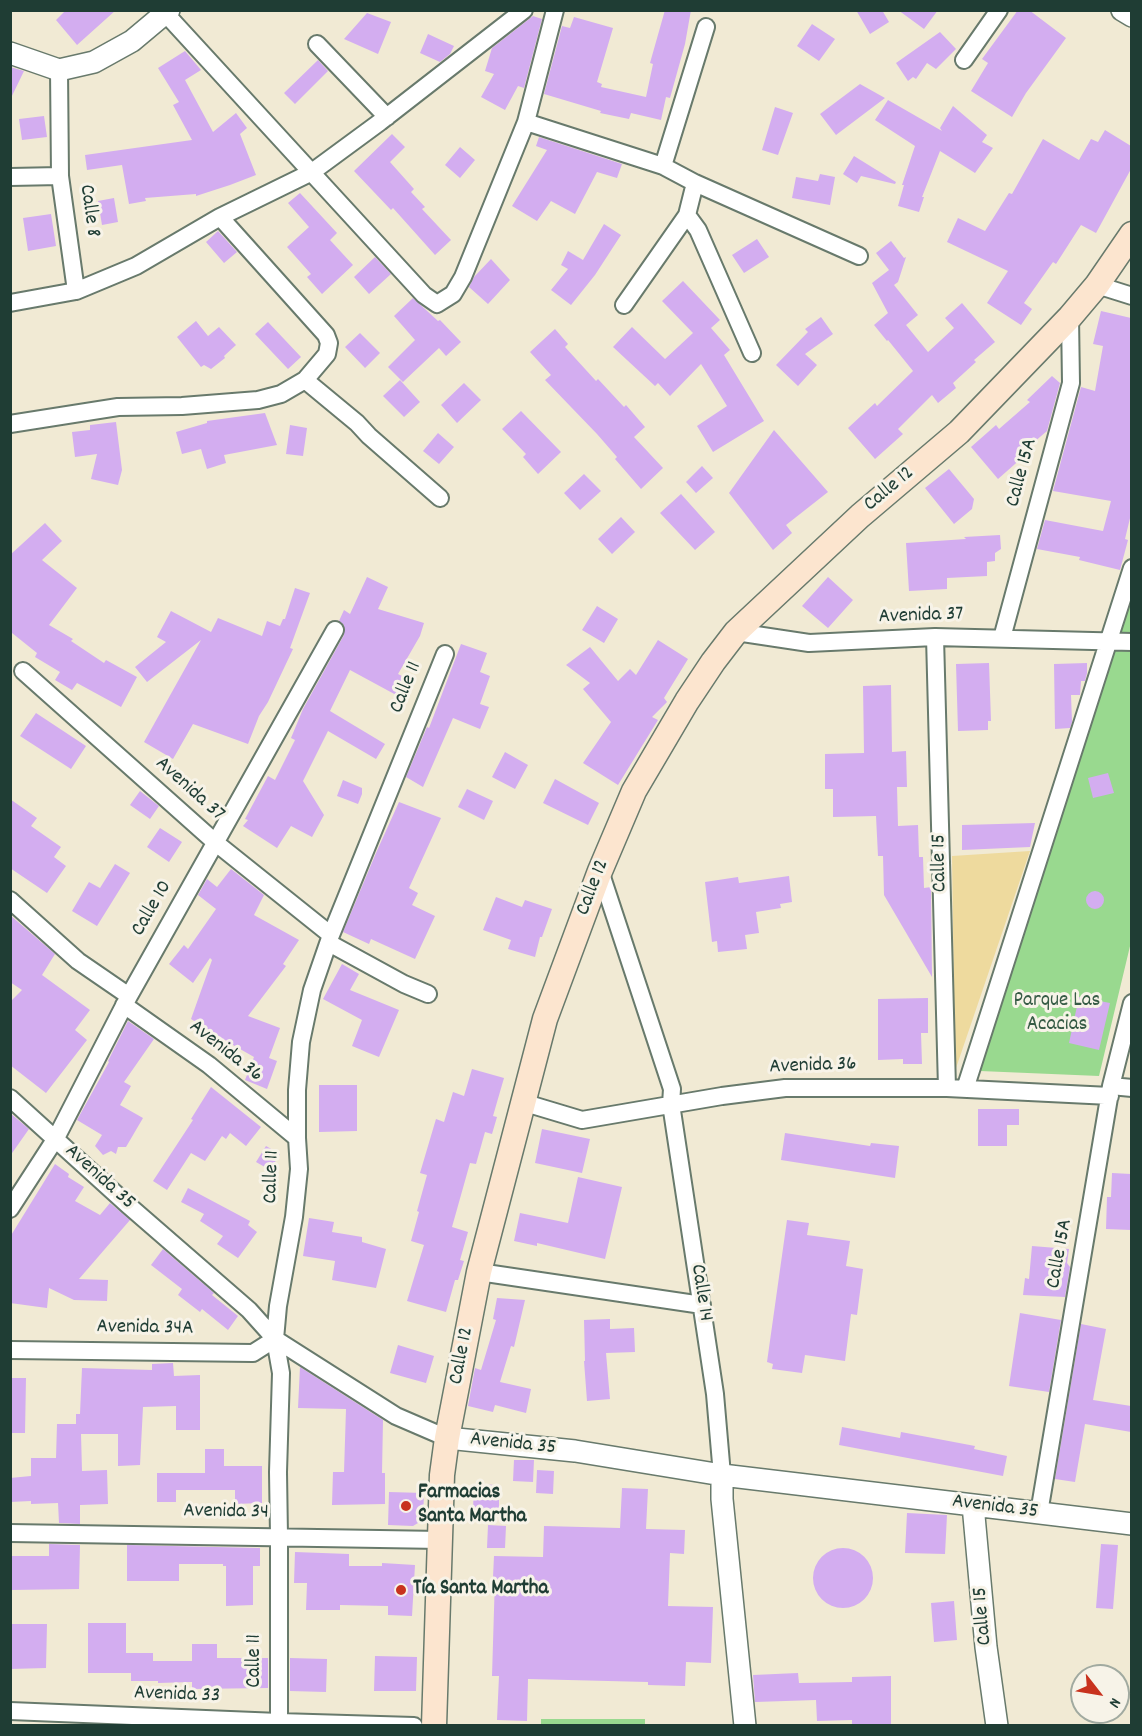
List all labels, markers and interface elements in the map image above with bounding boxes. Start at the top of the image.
street label: Calle 8 [72,183,104,239]
street label: Calle 15A [1002,436,1044,510]
street label: Calle 12 [860,462,920,518]
street label: Avenida 37 [878,603,964,631]
street label: Calle 11 [385,658,429,718]
street label: Avenida 37 [149,752,229,828]
street label: Calle 15 [928,833,954,893]
street label: Calle 12 [572,856,616,920]
street label: Calle 10 [127,877,179,941]
park label: Parque Las Acacias [1014,989,1100,1039]
street label: Avenida 36 [183,1015,267,1089]
street label: Avenida 36 [769,1053,857,1081]
street label: Avenida 35 [58,1140,140,1216]
street label: Calle 11 [259,1150,287,1204]
street label: Calle 15A [1043,1217,1079,1291]
street label: Calle 14 [683,1263,717,1323]
street label: Avenida 34A [96,1316,194,1342]
street label: Calle 12 [445,1325,481,1387]
street label: Avenida 35 [469,1428,557,1462]
place label: Farmacias Santa Martha [418,1481,526,1531]
street label: Avenida 35 [951,1490,1039,1526]
marker: Farmacias Santa Martha [399,1499,413,1513]
street label: Avenida 34 [183,1500,269,1526]
place label: Tía Santa Martha [413,1577,548,1603]
marker: Tía Santa Martha [394,1583,408,1597]
street label: Calle 15 [969,1586,999,1646]
street label: Calle 11 [243,1634,269,1688]
north arrow [1070,1664,1130,1724]
street label: Avenida 33 [134,1682,220,1710]
text: N [1102,1693,1126,1712]

